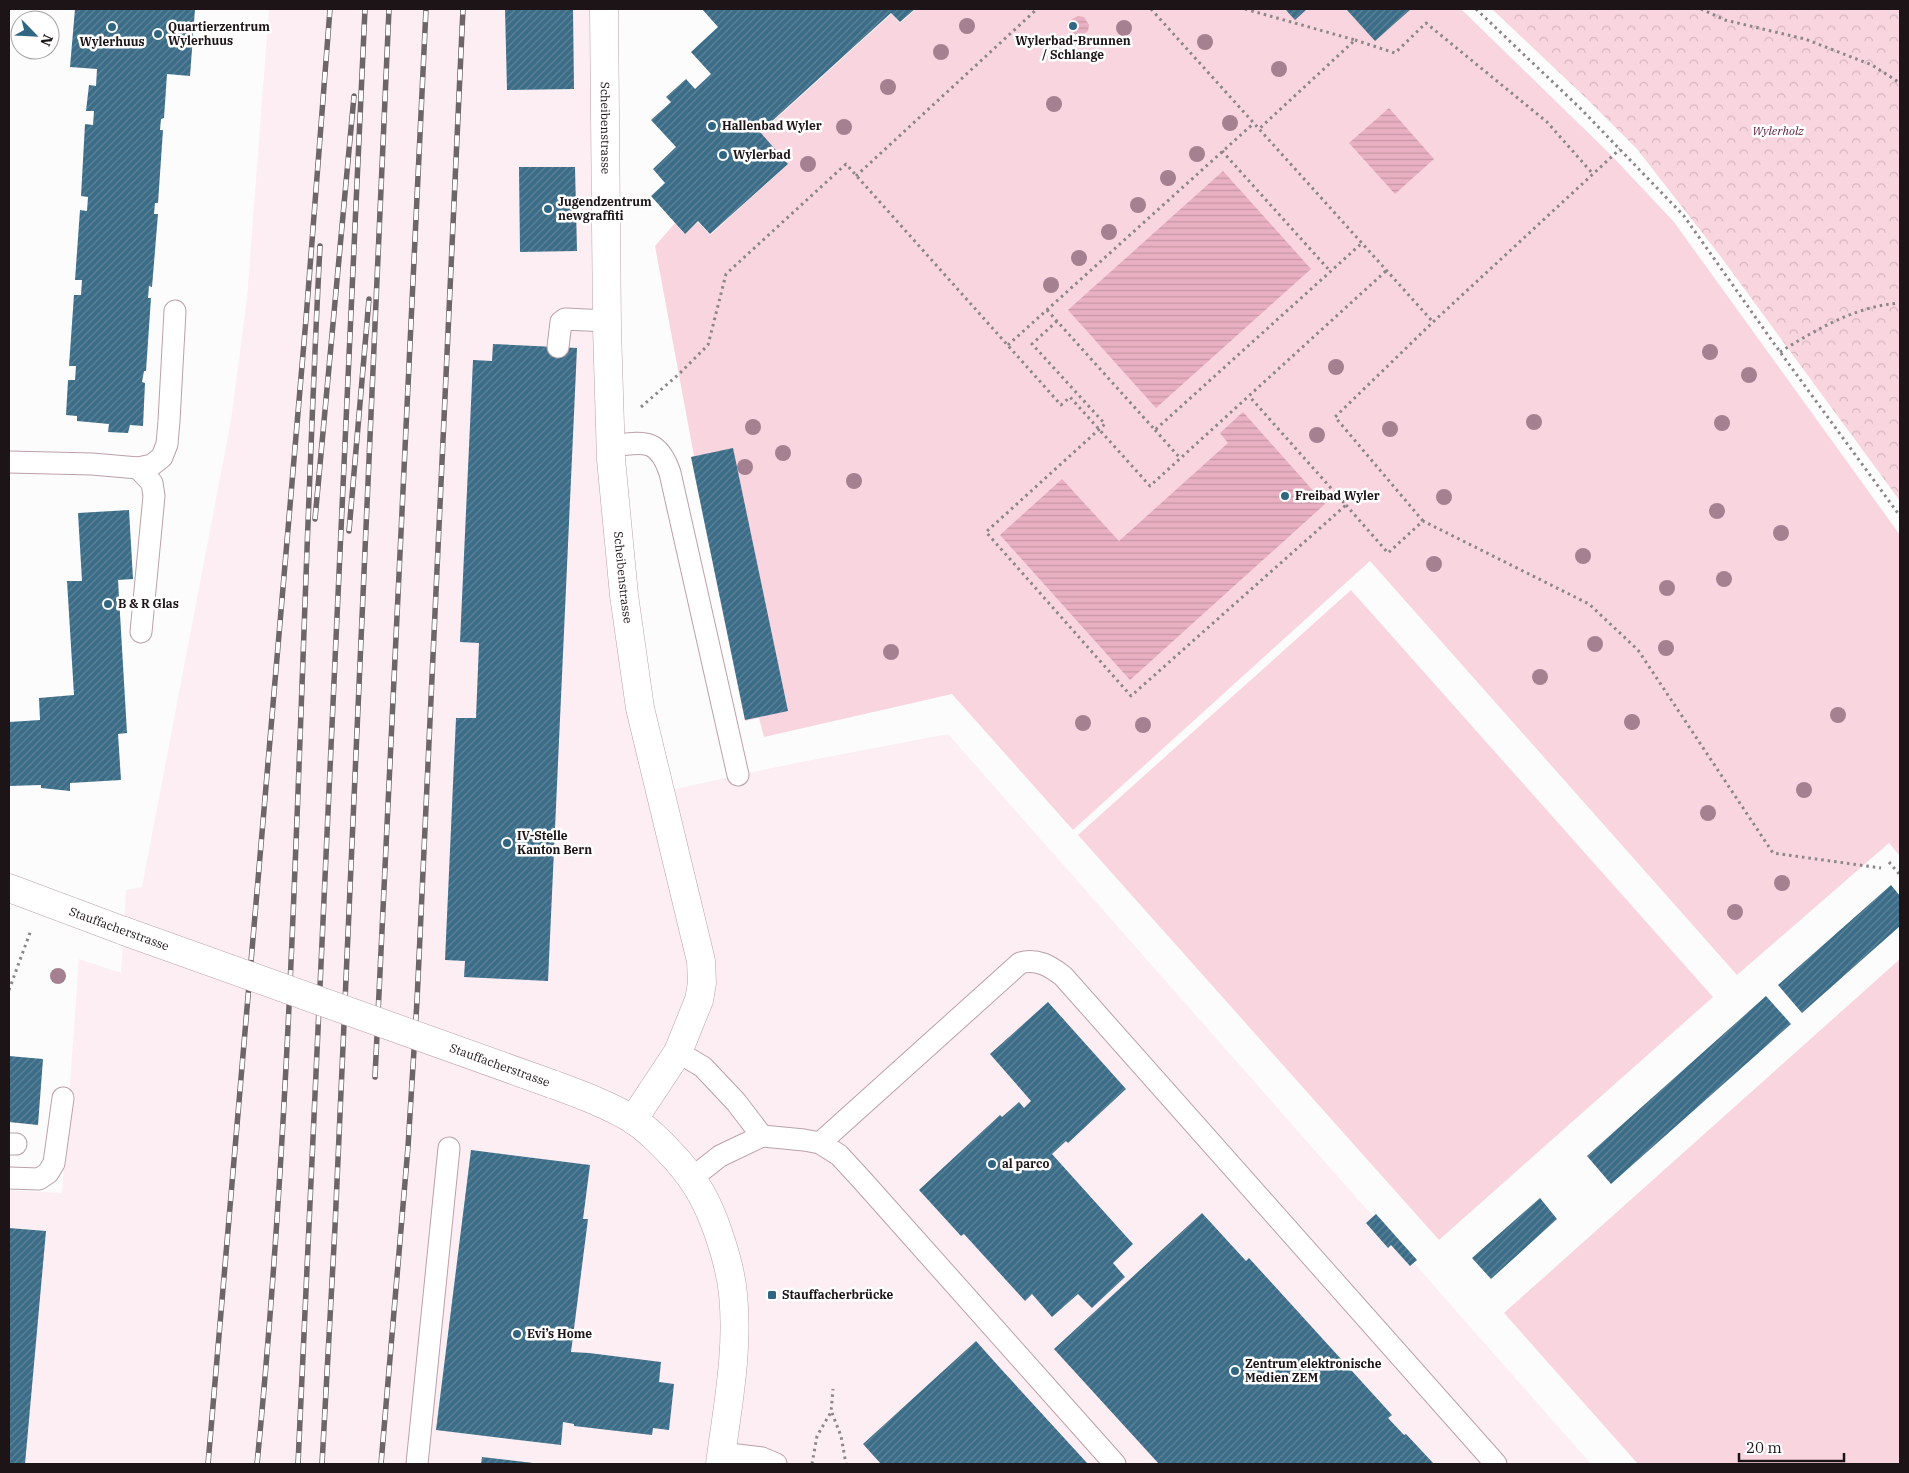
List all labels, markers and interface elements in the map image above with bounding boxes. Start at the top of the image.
north arrow [10,10,60,60]
place label: Quartierzentrum Wylerhuus [168,19,270,48]
marker: Wylerbad-Brunnen / Schlange [1067,20,1079,32]
marker: Wylerhuus [106,21,118,33]
marker: Quartierzentrum Wylerhuus [152,28,164,40]
text: N [36,32,57,49]
place label: Wylerbad-Brunnen / Schlange [1015,33,1131,62]
place label: Wylerhuus [79,34,145,49]
street label: Scheibenstrasse [598,82,614,174]
place label: Hallenbad Wyler [722,118,822,133]
marker: Hallenbad Wyler [706,120,718,132]
park label: Wylerholz [1752,123,1804,138]
place label: Wylerbad [733,147,791,162]
marker: Wylerbad [717,149,729,161]
place label: Jugendzentrum newgraffiti [558,194,652,223]
marker: Jugendzentrum newgraffiti [542,203,554,215]
place label: Freibad Wyler [1295,488,1380,503]
marker: Freibad Wyler [1279,490,1291,502]
street label: Scheibenstrasse [611,531,636,624]
place label: B & R Glas [118,596,179,611]
marker: B & R Glas [102,598,114,610]
place label: IV-Stelle Kanton Bern [517,828,592,857]
marker: IV-Stelle Kanton Bern [501,837,513,849]
street label: Stauffacherstrasse [67,903,171,954]
street label: Stauffacherstrasse [448,1040,552,1090]
place label: al parco [1002,1156,1049,1171]
marker: al parco [986,1158,998,1170]
place label: Stauffacherbrücke [782,1287,894,1302]
marker: Stauffacherbrücke [766,1289,778,1301]
place label: Evi’s Home [527,1326,592,1341]
marker: Evi’s Home [511,1328,523,1340]
place label: Zentrum elektronische Medien ZEM [1245,1356,1382,1385]
marker: Zentrum elektronische Medien ZEM [1229,1365,1241,1377]
scale bar [1739,1430,1844,1462]
text: 20 m [1746,1438,1782,1457]

